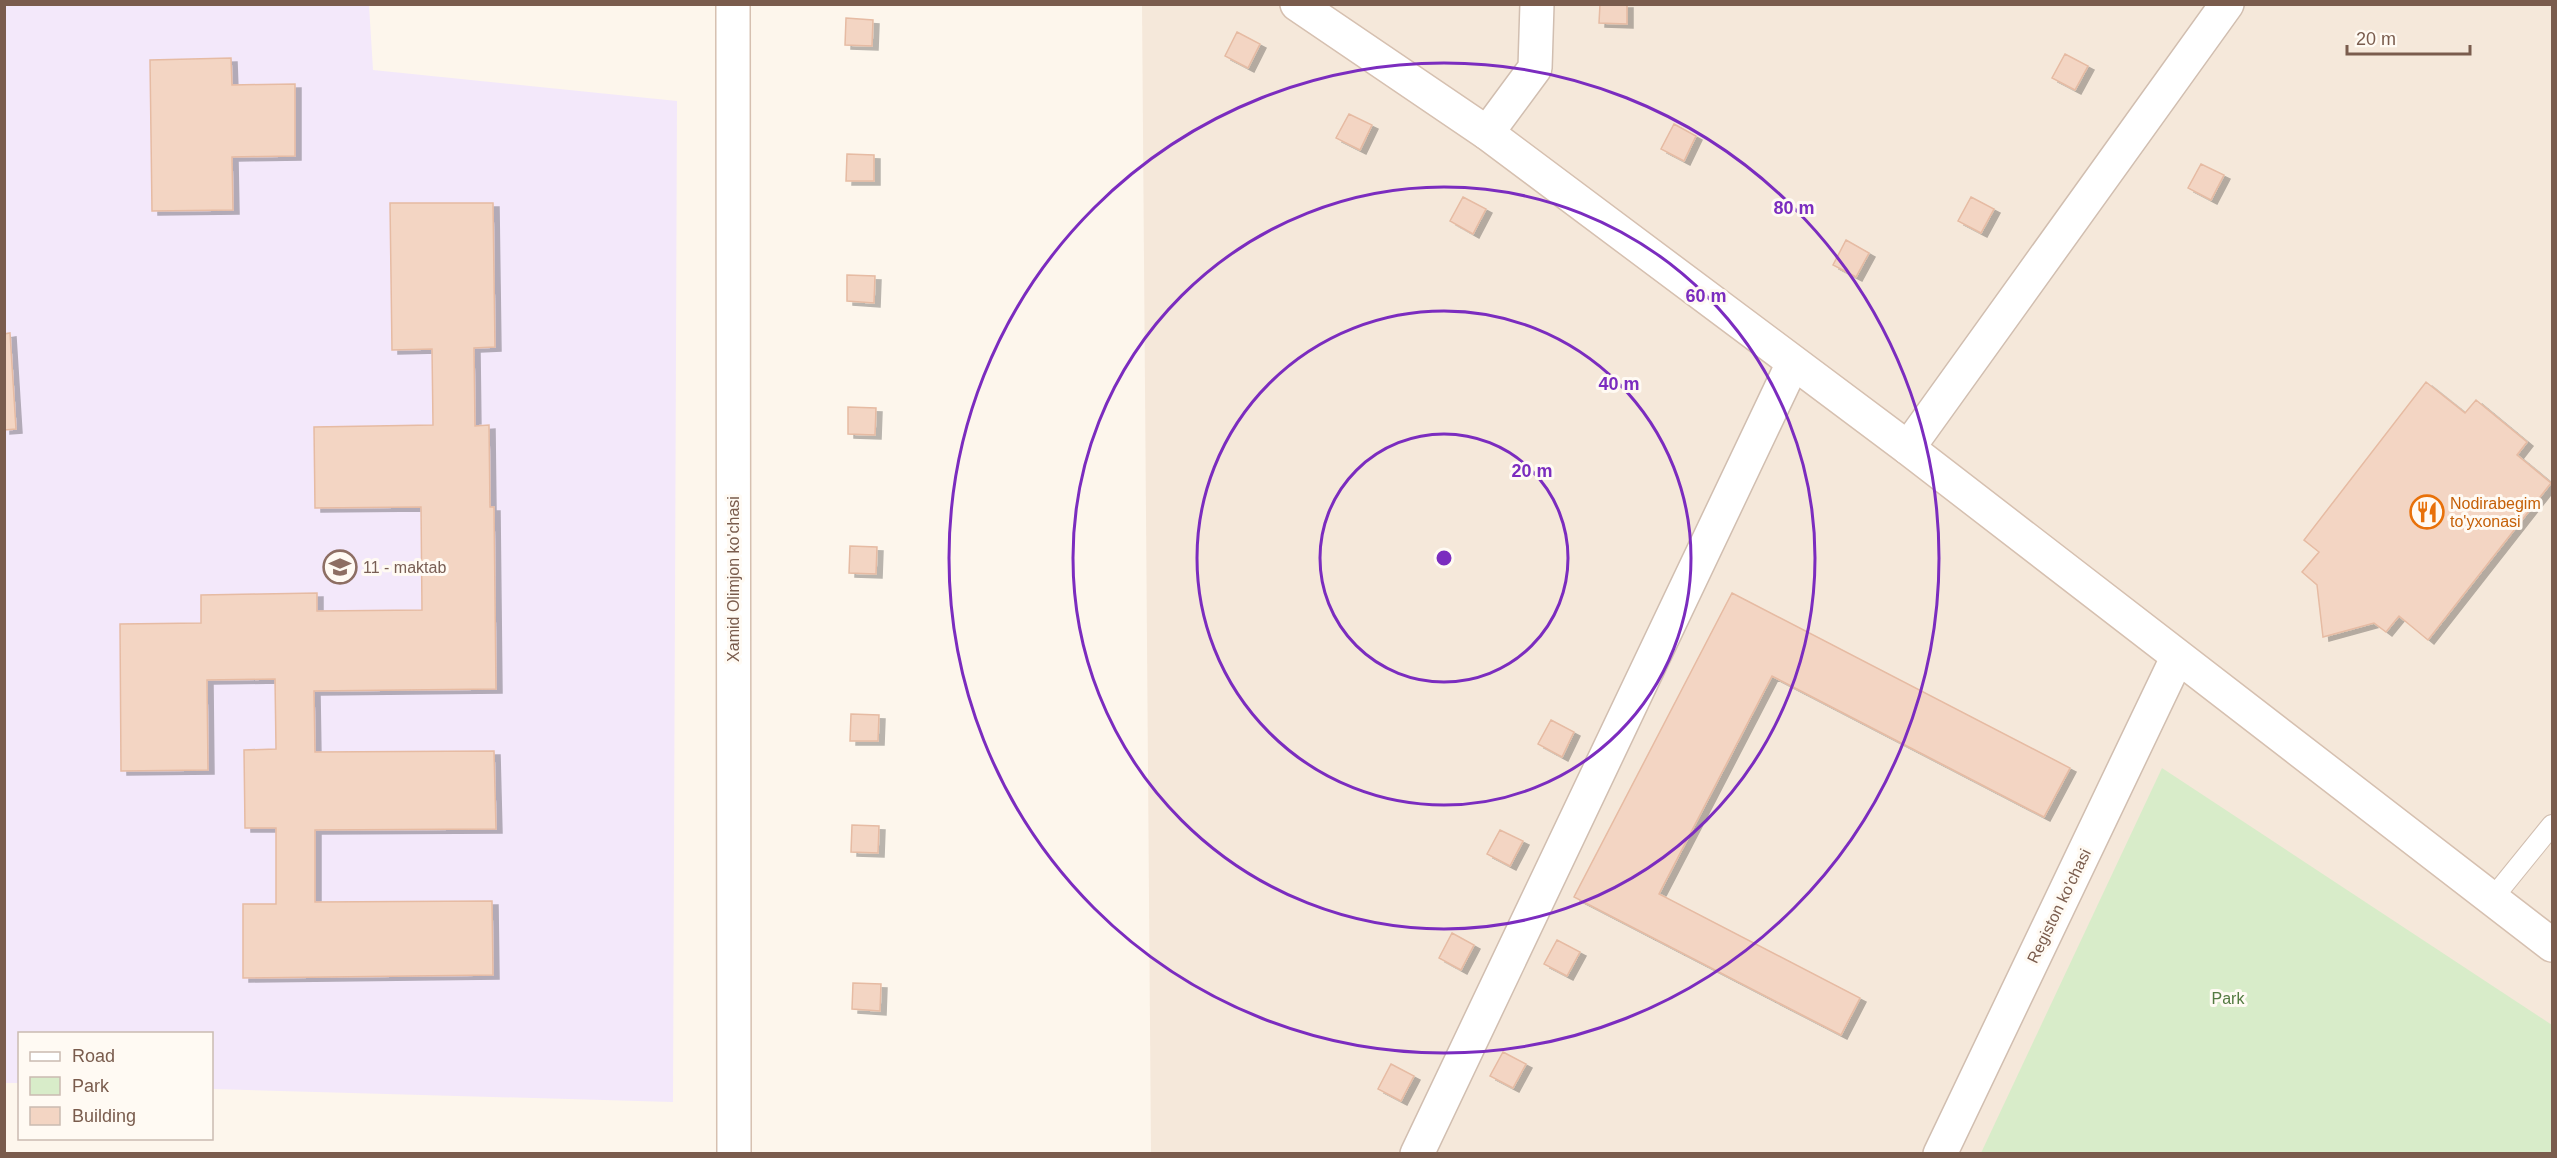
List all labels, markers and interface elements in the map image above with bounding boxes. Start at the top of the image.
scale bar [2347,18,2470,56]
text: 20 m [2356,29,2396,49]
text: 80 m [1773,198,1815,218]
text: 60 m [1685,286,1727,306]
text: 40 m [1598,374,1640,394]
text: 20 m [1511,461,1553,481]
restaurant icon: Nodirabegim to'yxonasi [2409,494,2445,530]
place label: Nodirabegim to'yxonasi [2450,495,2541,530]
street label: Xamid Olimjon ko'chasi [725,496,742,662]
centre of rings [1434,548,1454,568]
school or university icon: 11 - maktab [322,549,358,585]
place label: 11 - maktab [363,559,446,576]
street label: Registon ko'chasi [2024,846,2094,966]
park label: Park [2212,990,2245,1007]
legend [18,1032,213,1140]
text: Road [72,1046,115,1066]
text: Park [72,1076,110,1096]
text: Building [72,1106,136,1126]

